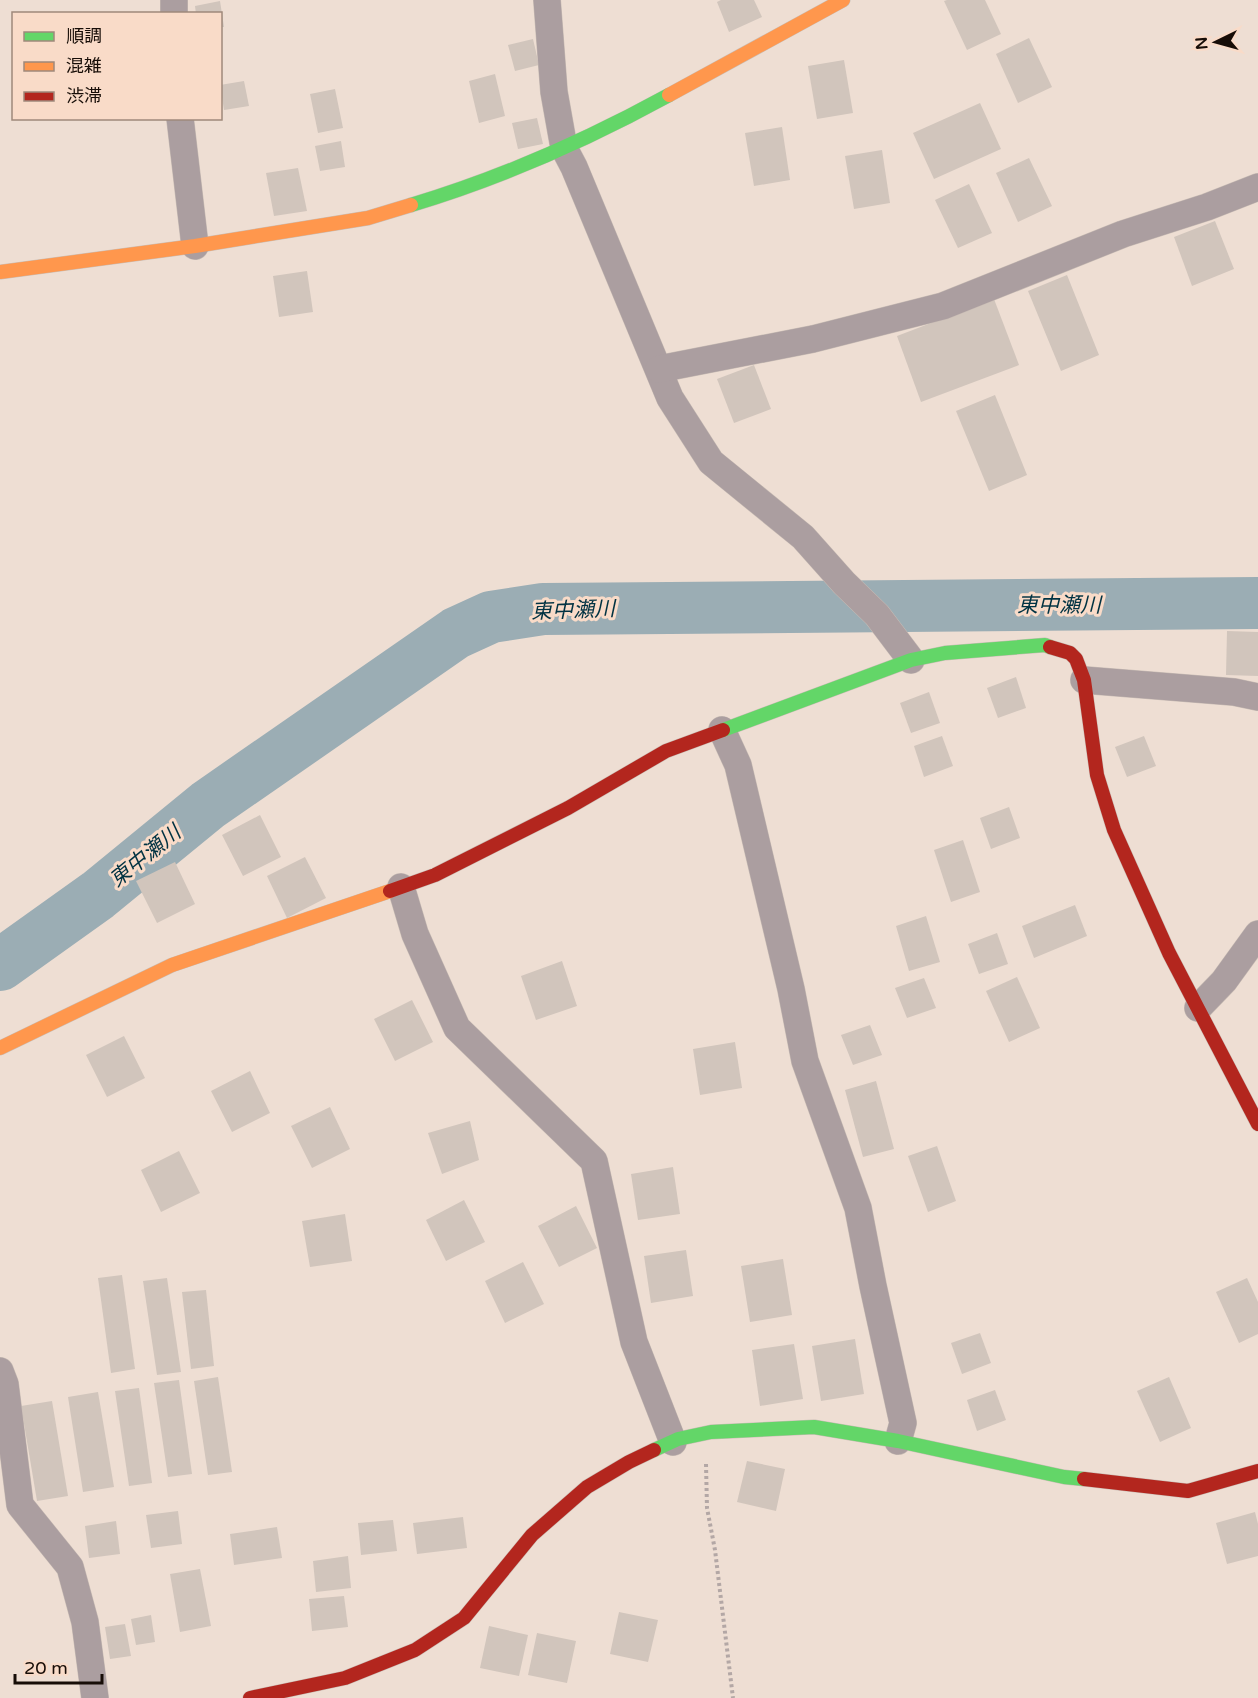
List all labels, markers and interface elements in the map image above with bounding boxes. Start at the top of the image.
legend [12,12,222,120]
north arrow [1186,12,1246,72]
text: 順調 [66,25,102,47]
text: N [1192,36,1213,50]
text: 混雑 [66,55,102,77]
text: 渋滞 [66,85,102,107]
water label: 東中瀬川 [1017,593,1103,618]
water label: 東中瀬川 [531,596,617,624]
water label: 東中瀬川 [105,819,187,893]
scale bar [15,1647,102,1685]
text: 20 m [24,1657,68,1679]

